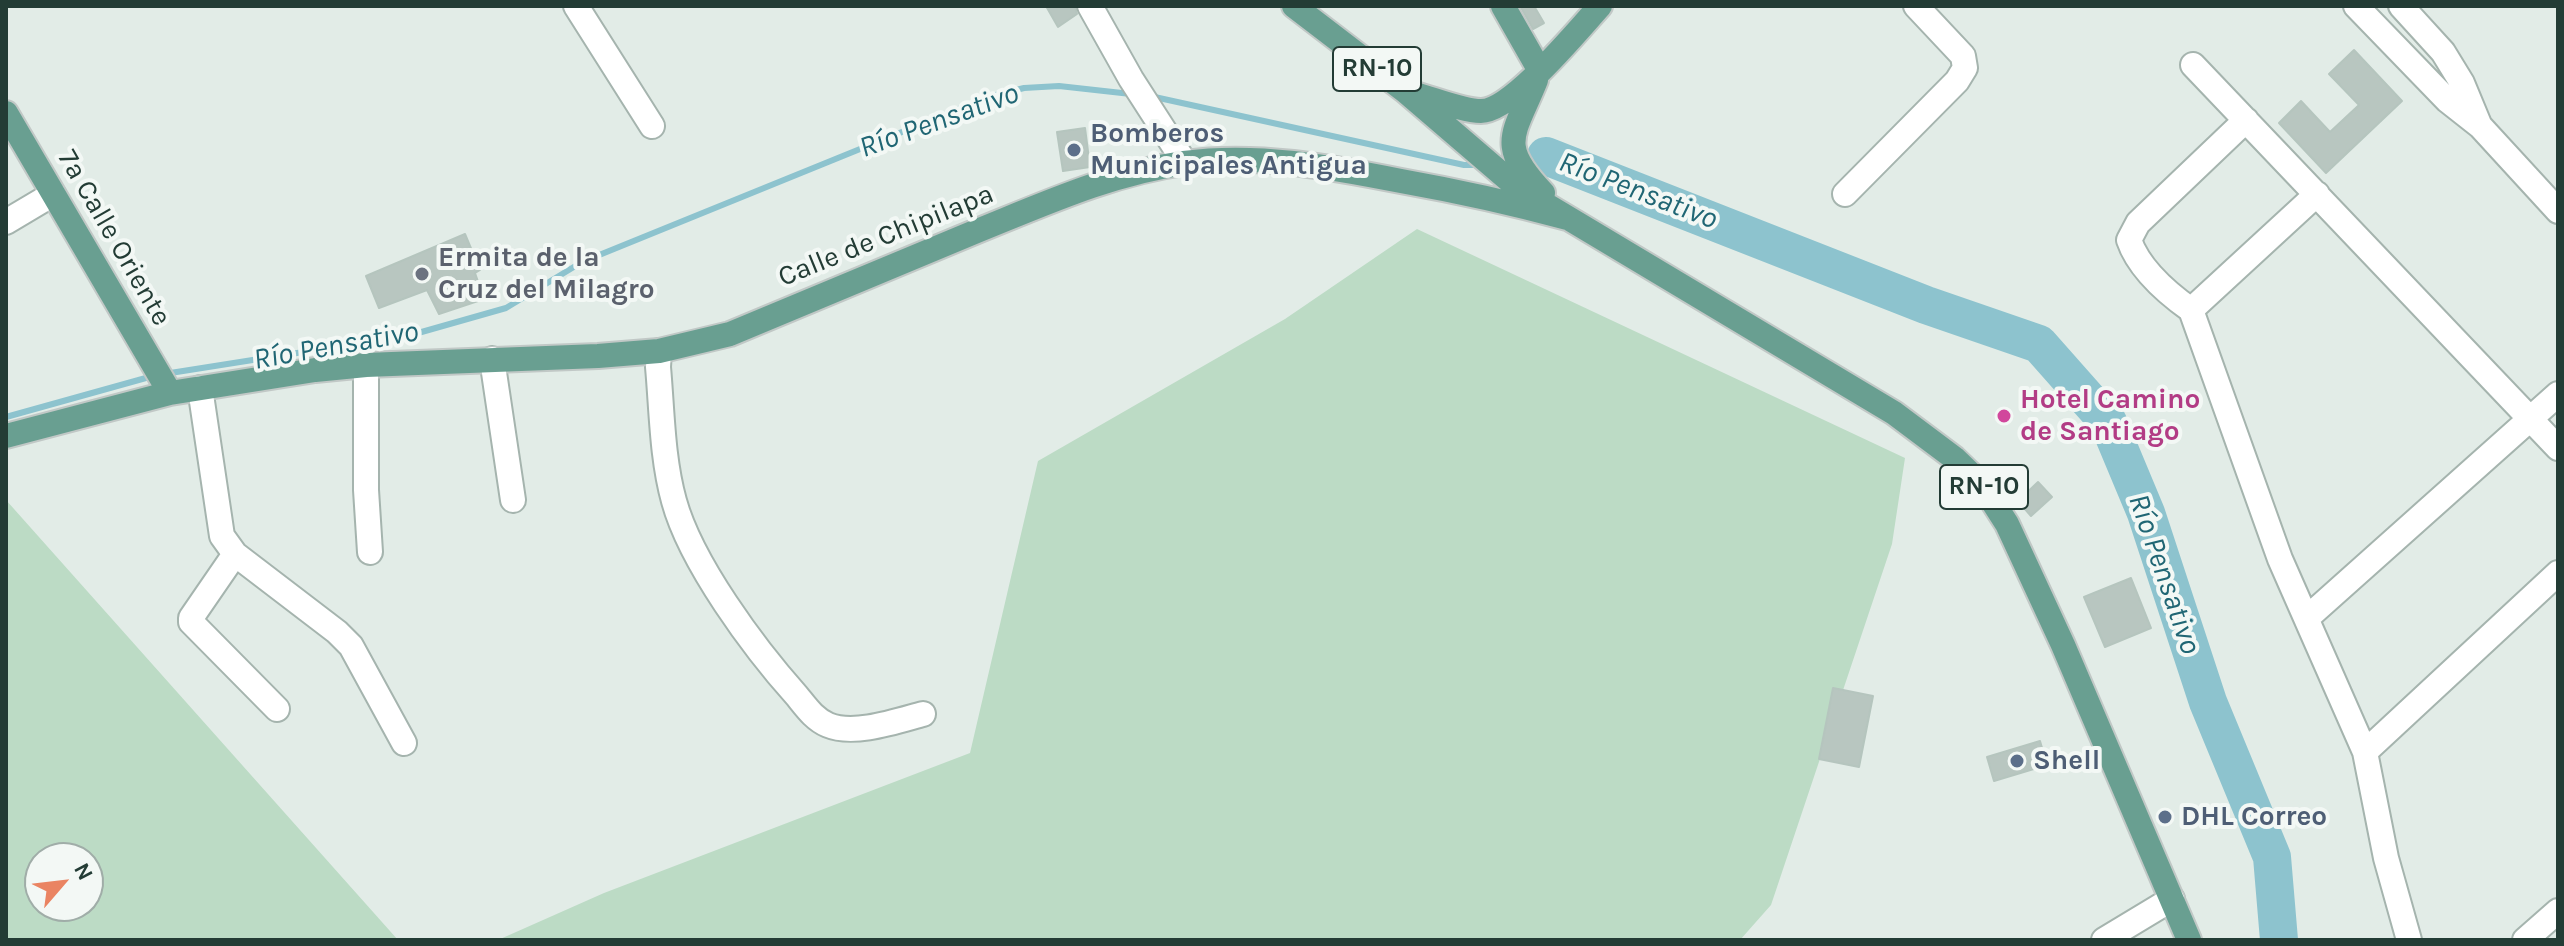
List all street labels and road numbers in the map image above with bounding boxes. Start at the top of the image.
road number: RN-10 [1333,47,1421,91]
street label: 7a Calle Oriente [50,144,178,332]
street label: Calle de Chipilapa [774,178,998,294]
road number: RN-10 [1940,465,2028,509]

